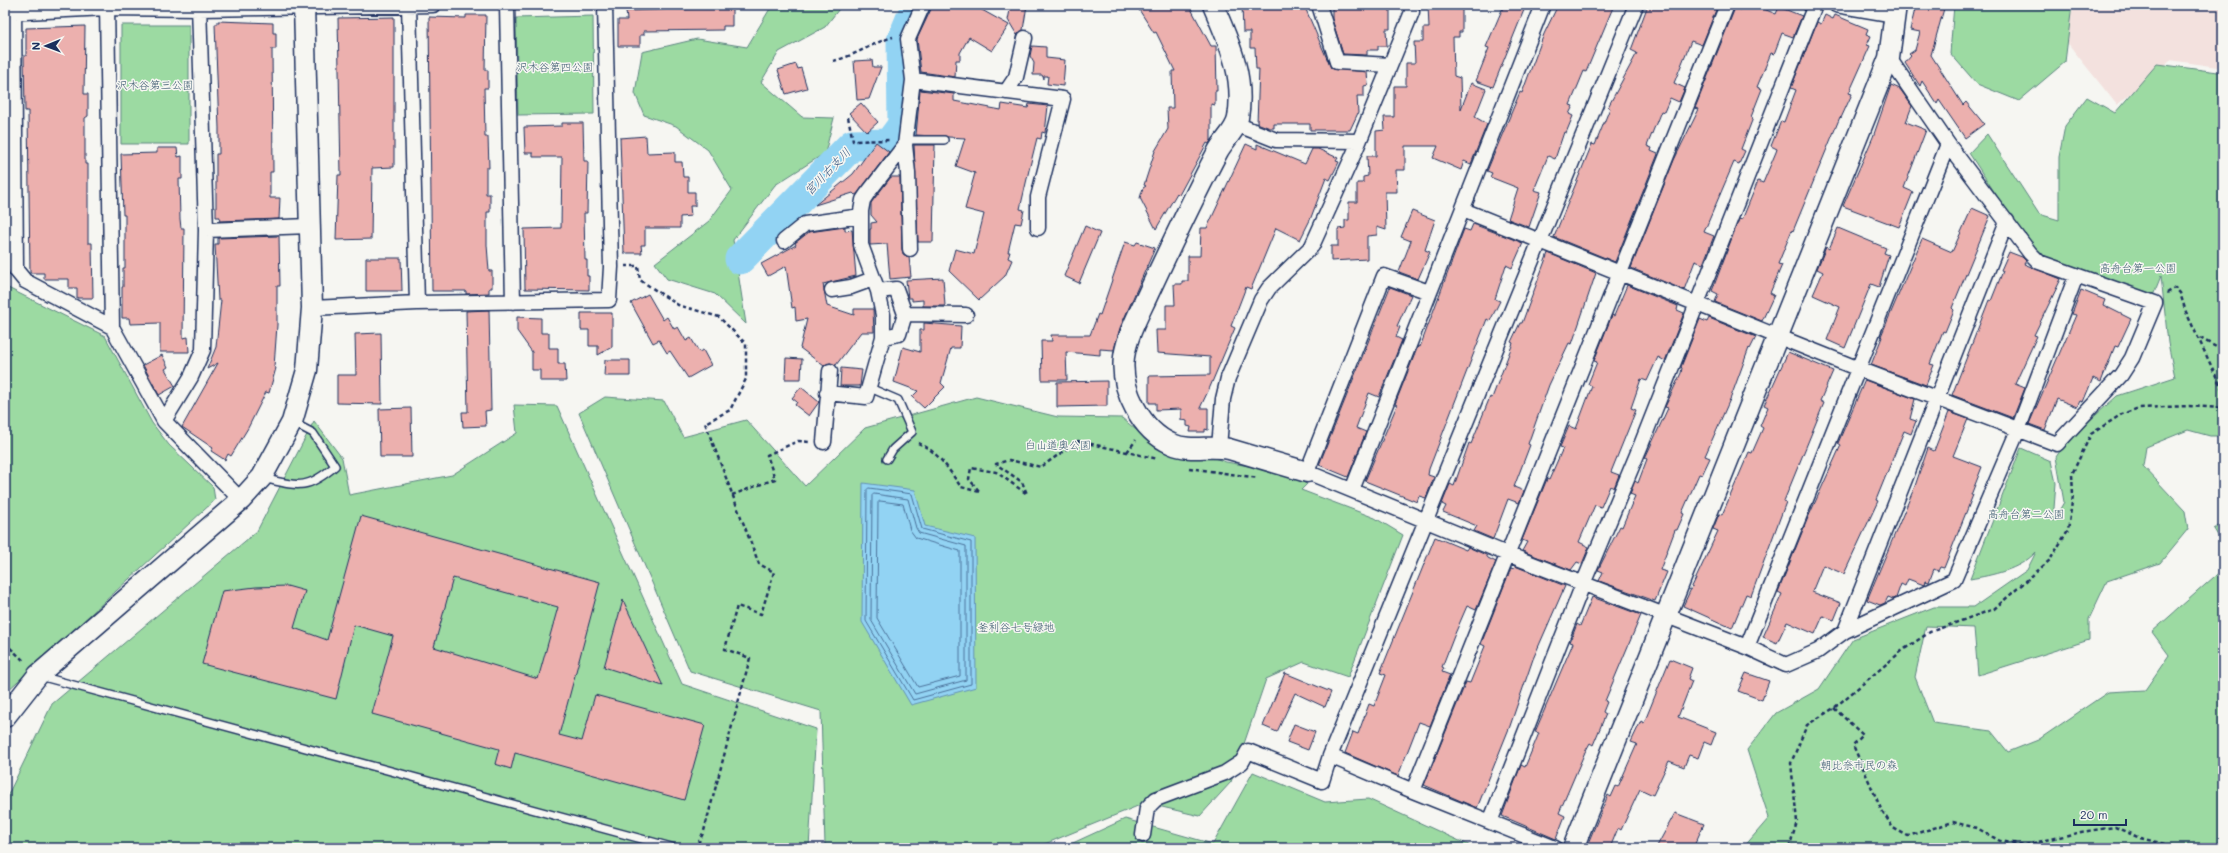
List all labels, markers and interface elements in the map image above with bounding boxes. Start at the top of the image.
north arrow [26,26,66,66]
text: N [28,42,43,50]
park label: 沢木谷第四公園 [517,59,594,74]
park label: 沢木谷第三公園 [117,77,194,92]
water label: 宮川右支川 [800,144,854,198]
park label: 高舟台第一公園 [2100,260,2177,275]
park label: 白山道奥公園 [1025,437,1091,452]
park label: 高舟台第二公園 [1988,506,2065,521]
park label: 釜利谷七号緑地 [978,619,1055,634]
park label: 朝比奈市民の森 [1821,757,1898,772]
scale bar [2074,801,2126,827]
text: 20 m [2080,806,2108,822]

